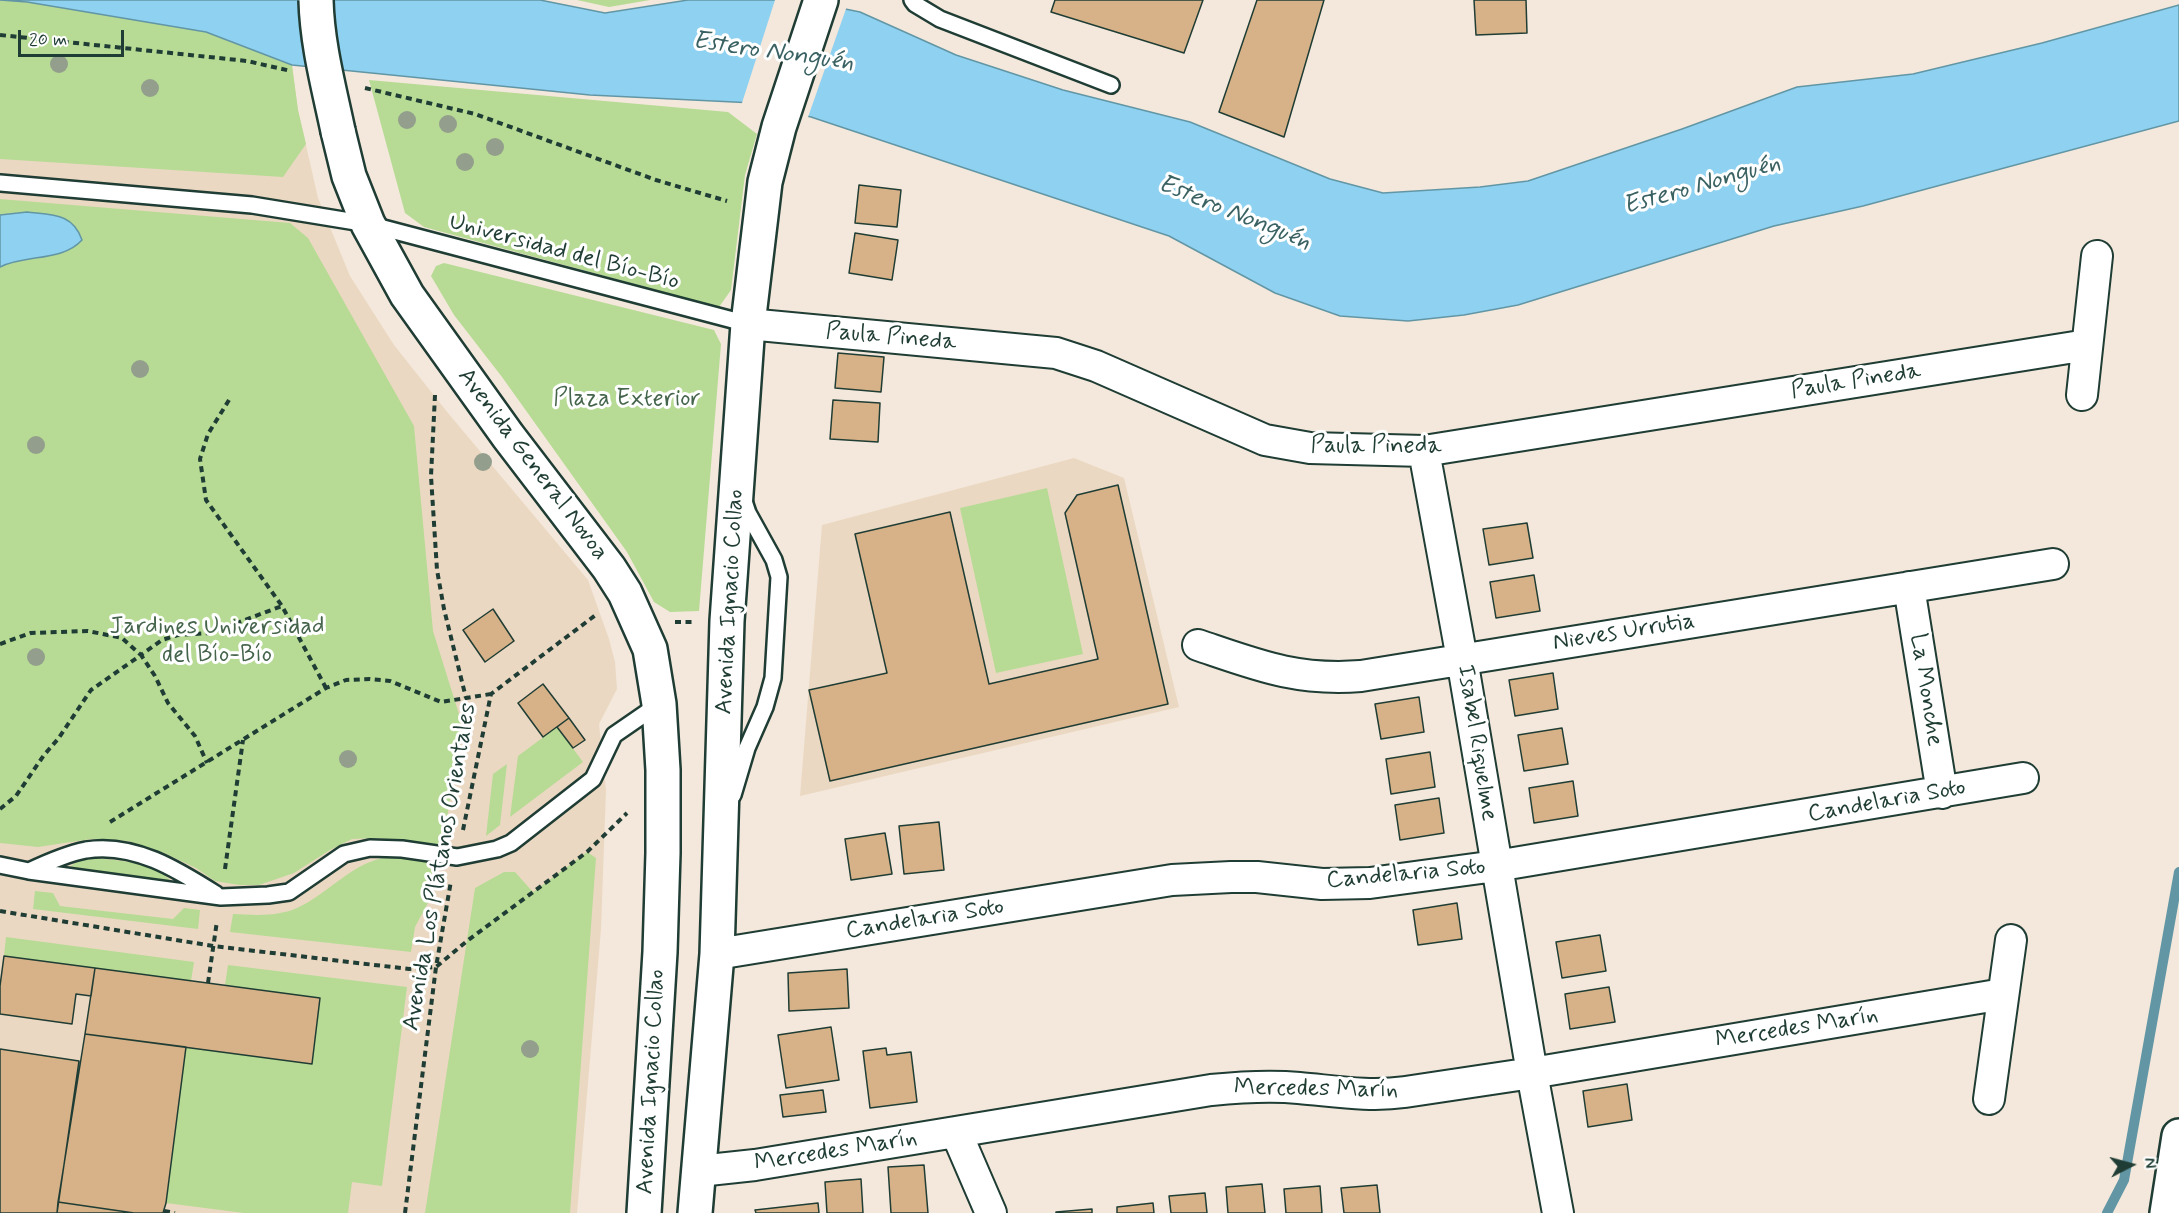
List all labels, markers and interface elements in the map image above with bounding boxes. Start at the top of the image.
scale bar [21,18,128,56]
water label: Estero Nonguén [690,26,856,80]
text: 20 m [29,28,67,52]
water label: Estero Nonguén [1620,149,1784,223]
water label: Estero Nonguén [1153,169,1315,259]
street label: Universidad del Bío-Bío [446,208,682,298]
street label: Paula Pineda [824,318,958,358]
street label: Paula Pineda [1789,358,1923,406]
street label: Avenida General Novoa [450,363,614,567]
park label: Plaza Exterior [553,386,701,414]
street label: Paula Pineda [1310,433,1442,461]
street label: Avenida Ignacio Collao [711,489,751,715]
street label: Nieves Urrutia [1551,608,1697,658]
park label: Jardines Universidad del Bío-Bío [110,614,324,670]
street label: La Monche [1902,632,1948,748]
street label: Isabel Riquelme [1449,663,1503,823]
street label: Avenida Los Plátanos Orientales [398,701,484,1033]
street label: Candelaria Soto [1806,774,1968,830]
street label: Candelaria Soto [1325,854,1487,896]
street label: Candelaria Soto [844,893,1006,947]
street label: Avenida Ignacio Collao [632,969,672,1195]
street label: Mercedes Marín [1713,1002,1881,1056]
street label: Mercedes Marín [1233,1074,1399,1106]
street label: Mercedes Marín [752,1125,920,1179]
north arrow [2101,1135,2161,1195]
text: N [2138,1157,2160,1169]

